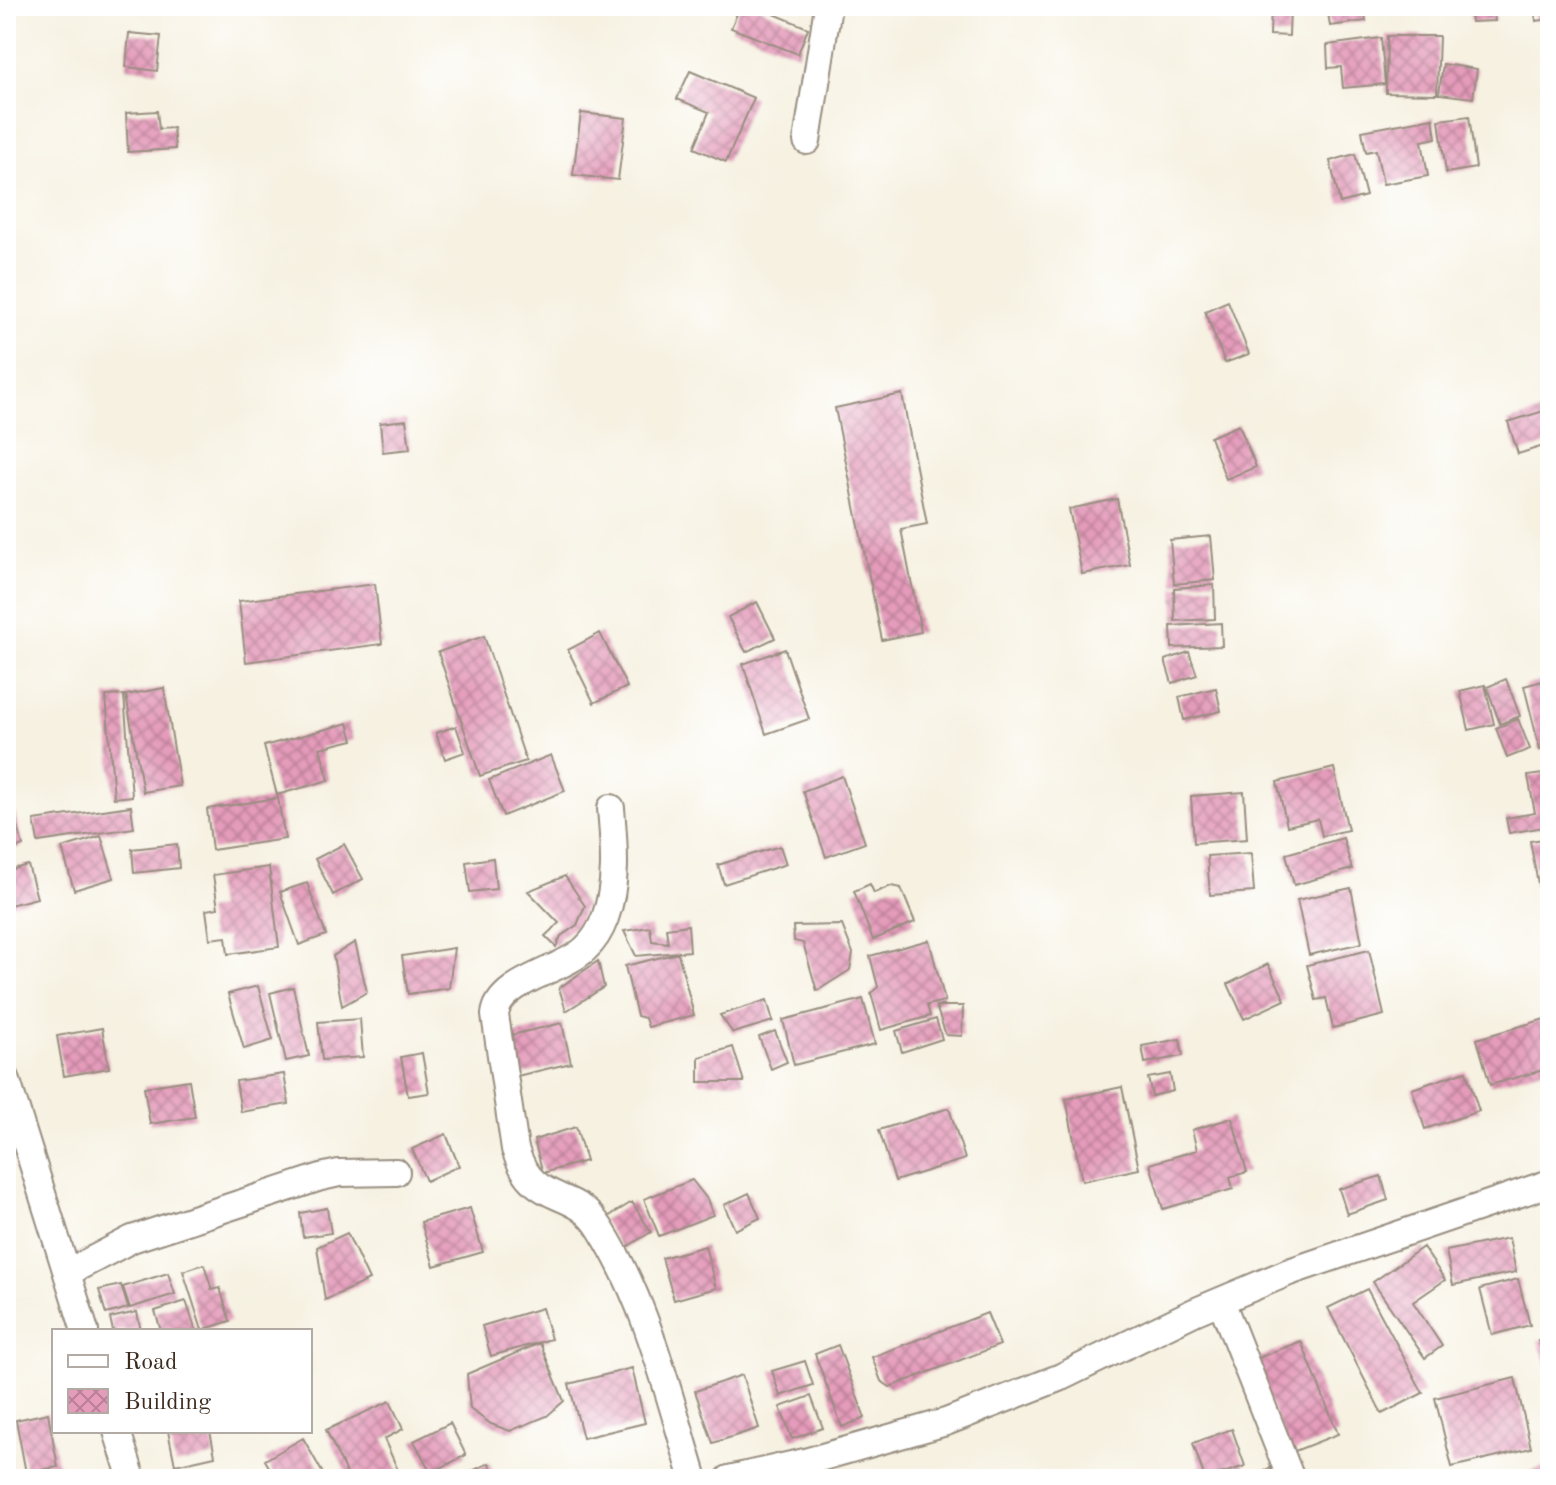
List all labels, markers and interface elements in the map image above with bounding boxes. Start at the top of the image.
legend [52,1329,312,1433]
text: Road [124,1351,177,1375]
text: Building [124,1391,211,1415]

